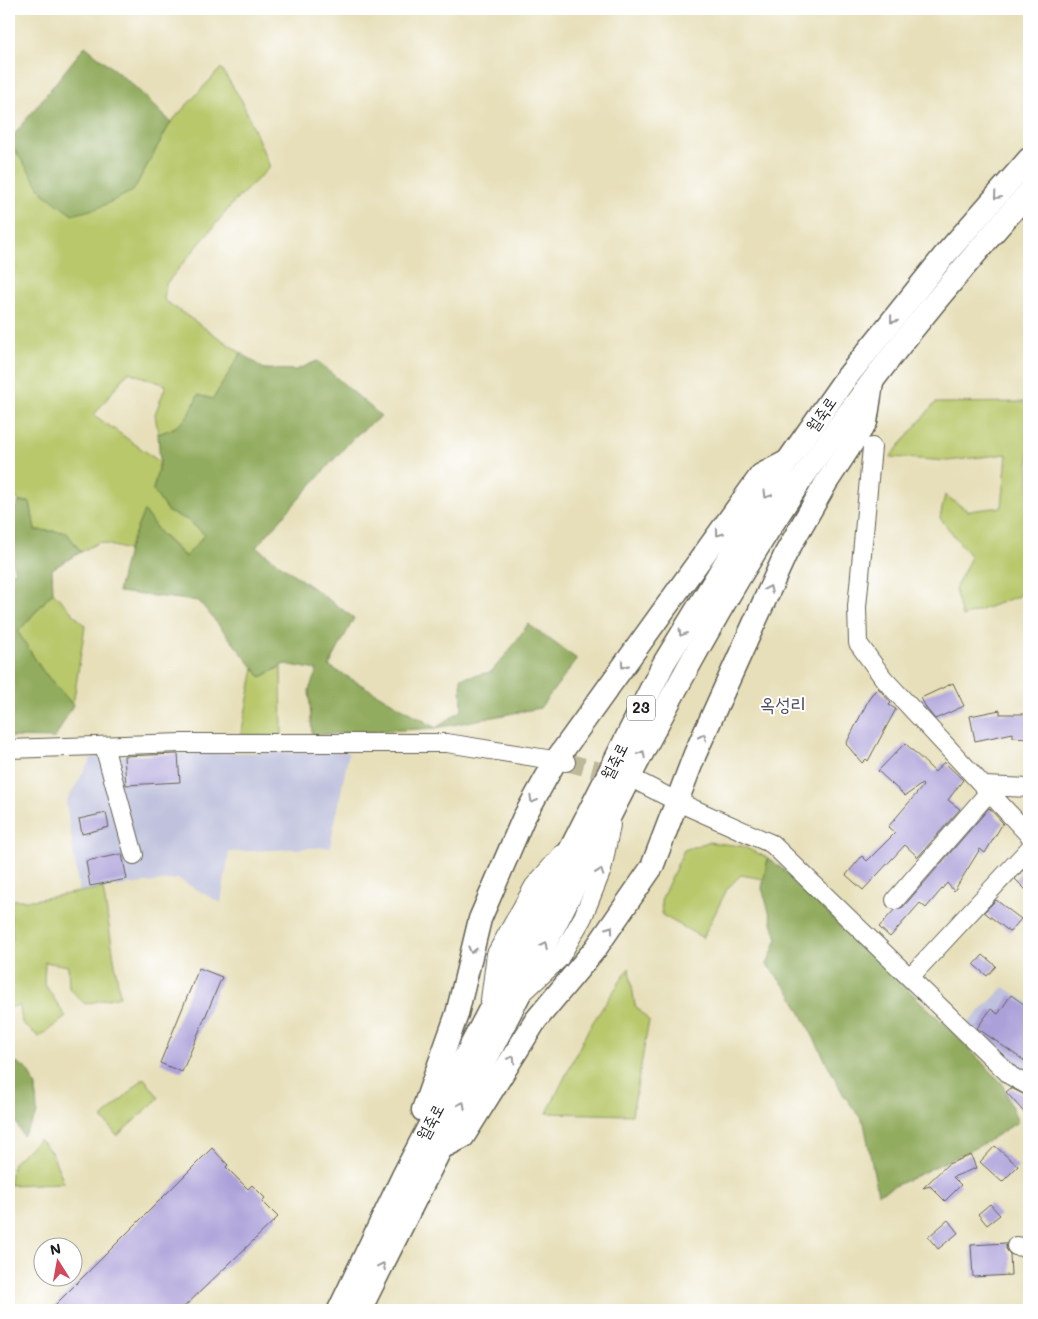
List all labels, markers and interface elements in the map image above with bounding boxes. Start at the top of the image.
one-way arrow [994,190,1003,199]
one-way arrow [890,314,898,323]
street label: 월죽로 [801,392,840,436]
one-way arrow [764,489,774,498]
one-way arrow [716,527,725,537]
one-way arrow [763,585,774,594]
one-way arrow [679,628,689,637]
one-way arrow [621,659,630,669]
district label: 옥성리 [760,691,806,716]
road number: 23 [627,696,655,720]
one-way arrow [696,733,707,742]
street label: 월죽로 [595,739,632,783]
one-way arrow [635,750,645,759]
one-way arrow [530,794,540,803]
one-way arrow [594,868,604,877]
one-way arrow [604,925,613,935]
one-way arrow [538,941,548,950]
one-way arrow [467,945,478,954]
one-way arrow [506,1055,515,1064]
street label: 월죽로 [411,1100,448,1144]
one-way arrow [456,1102,466,1111]
north arrow [32,1236,82,1286]
text: N [48,1238,62,1259]
one-way arrow [375,1263,385,1272]

